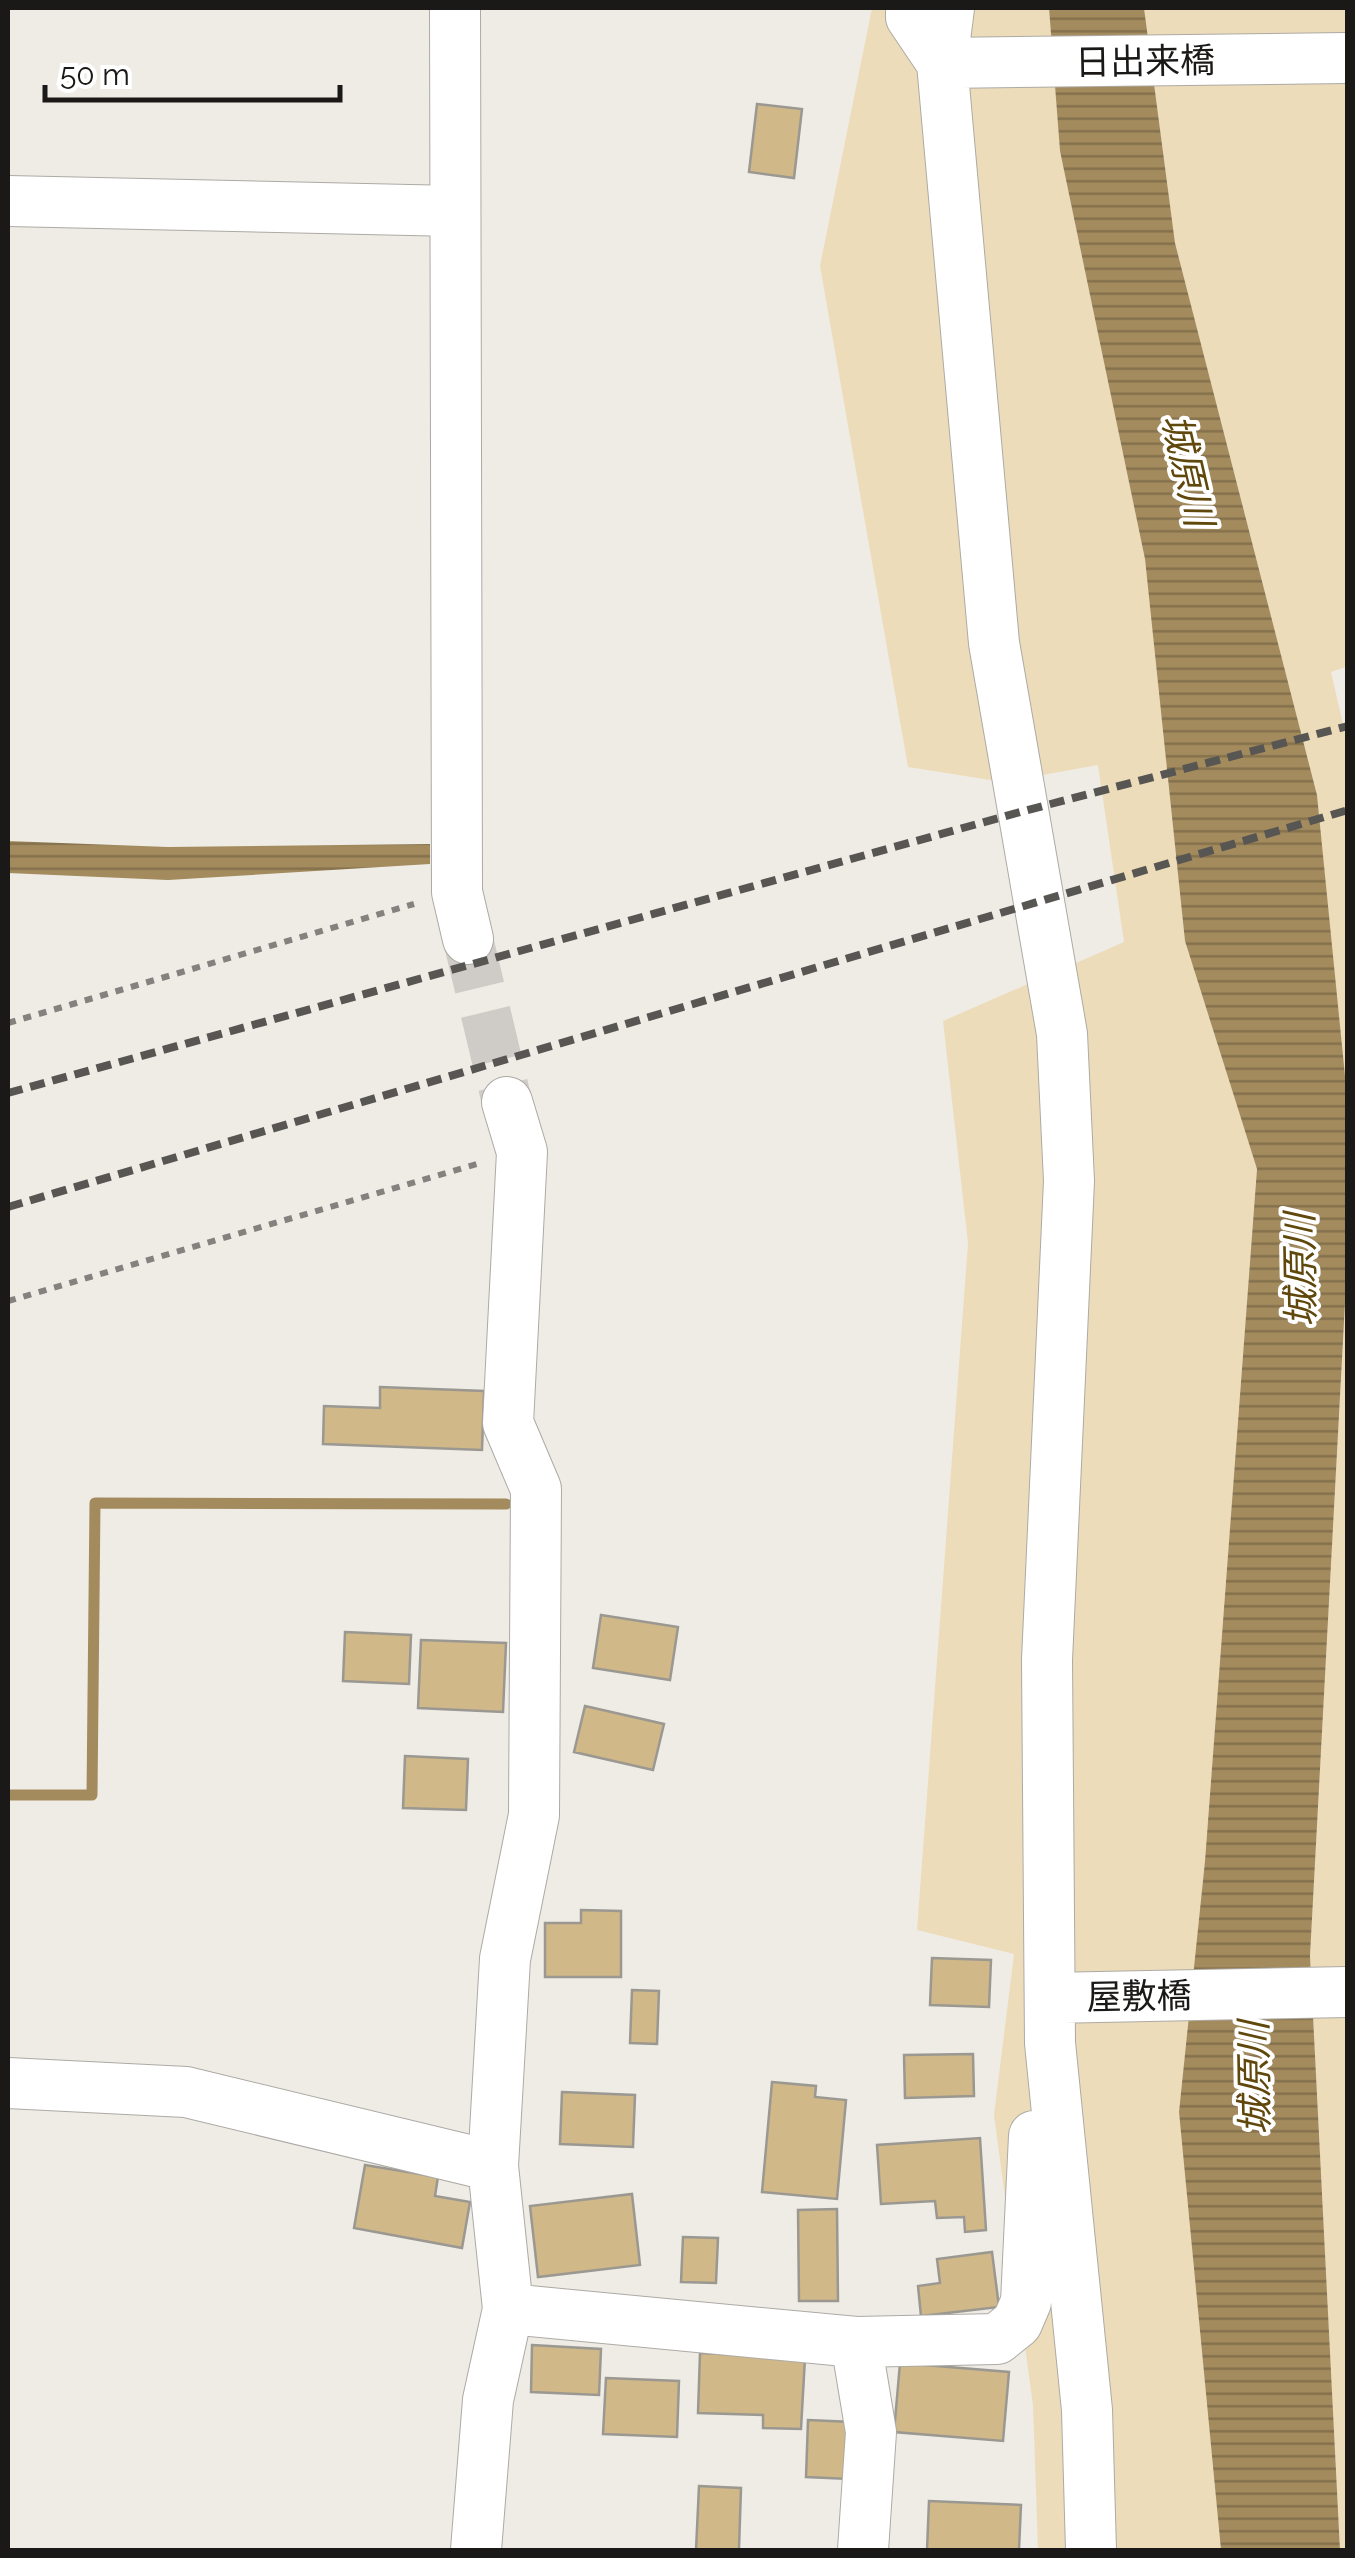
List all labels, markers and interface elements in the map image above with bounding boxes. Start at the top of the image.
street label: 日出来橋 [1075,39,1215,83]
scale bar [45,40,340,102]
text: 50 m [60,57,130,92]
water label: 城原川 [1153,409,1224,534]
water label: 城原川 [1276,1209,1323,1327]
street label: 屋敷橋 [1086,1975,1192,2017]
water label: 城原川 [1230,2017,1277,2135]

